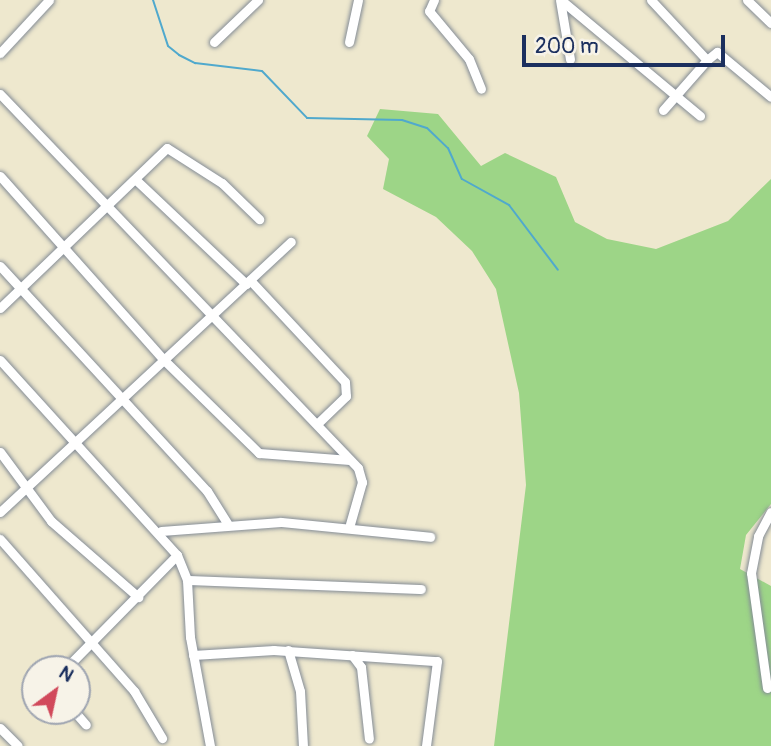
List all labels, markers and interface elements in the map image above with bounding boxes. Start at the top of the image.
scale bar [526,21,729,65]
text: 200 m [535,33,599,60]
north arrow [21,655,91,725]
text: N [54,660,78,688]

